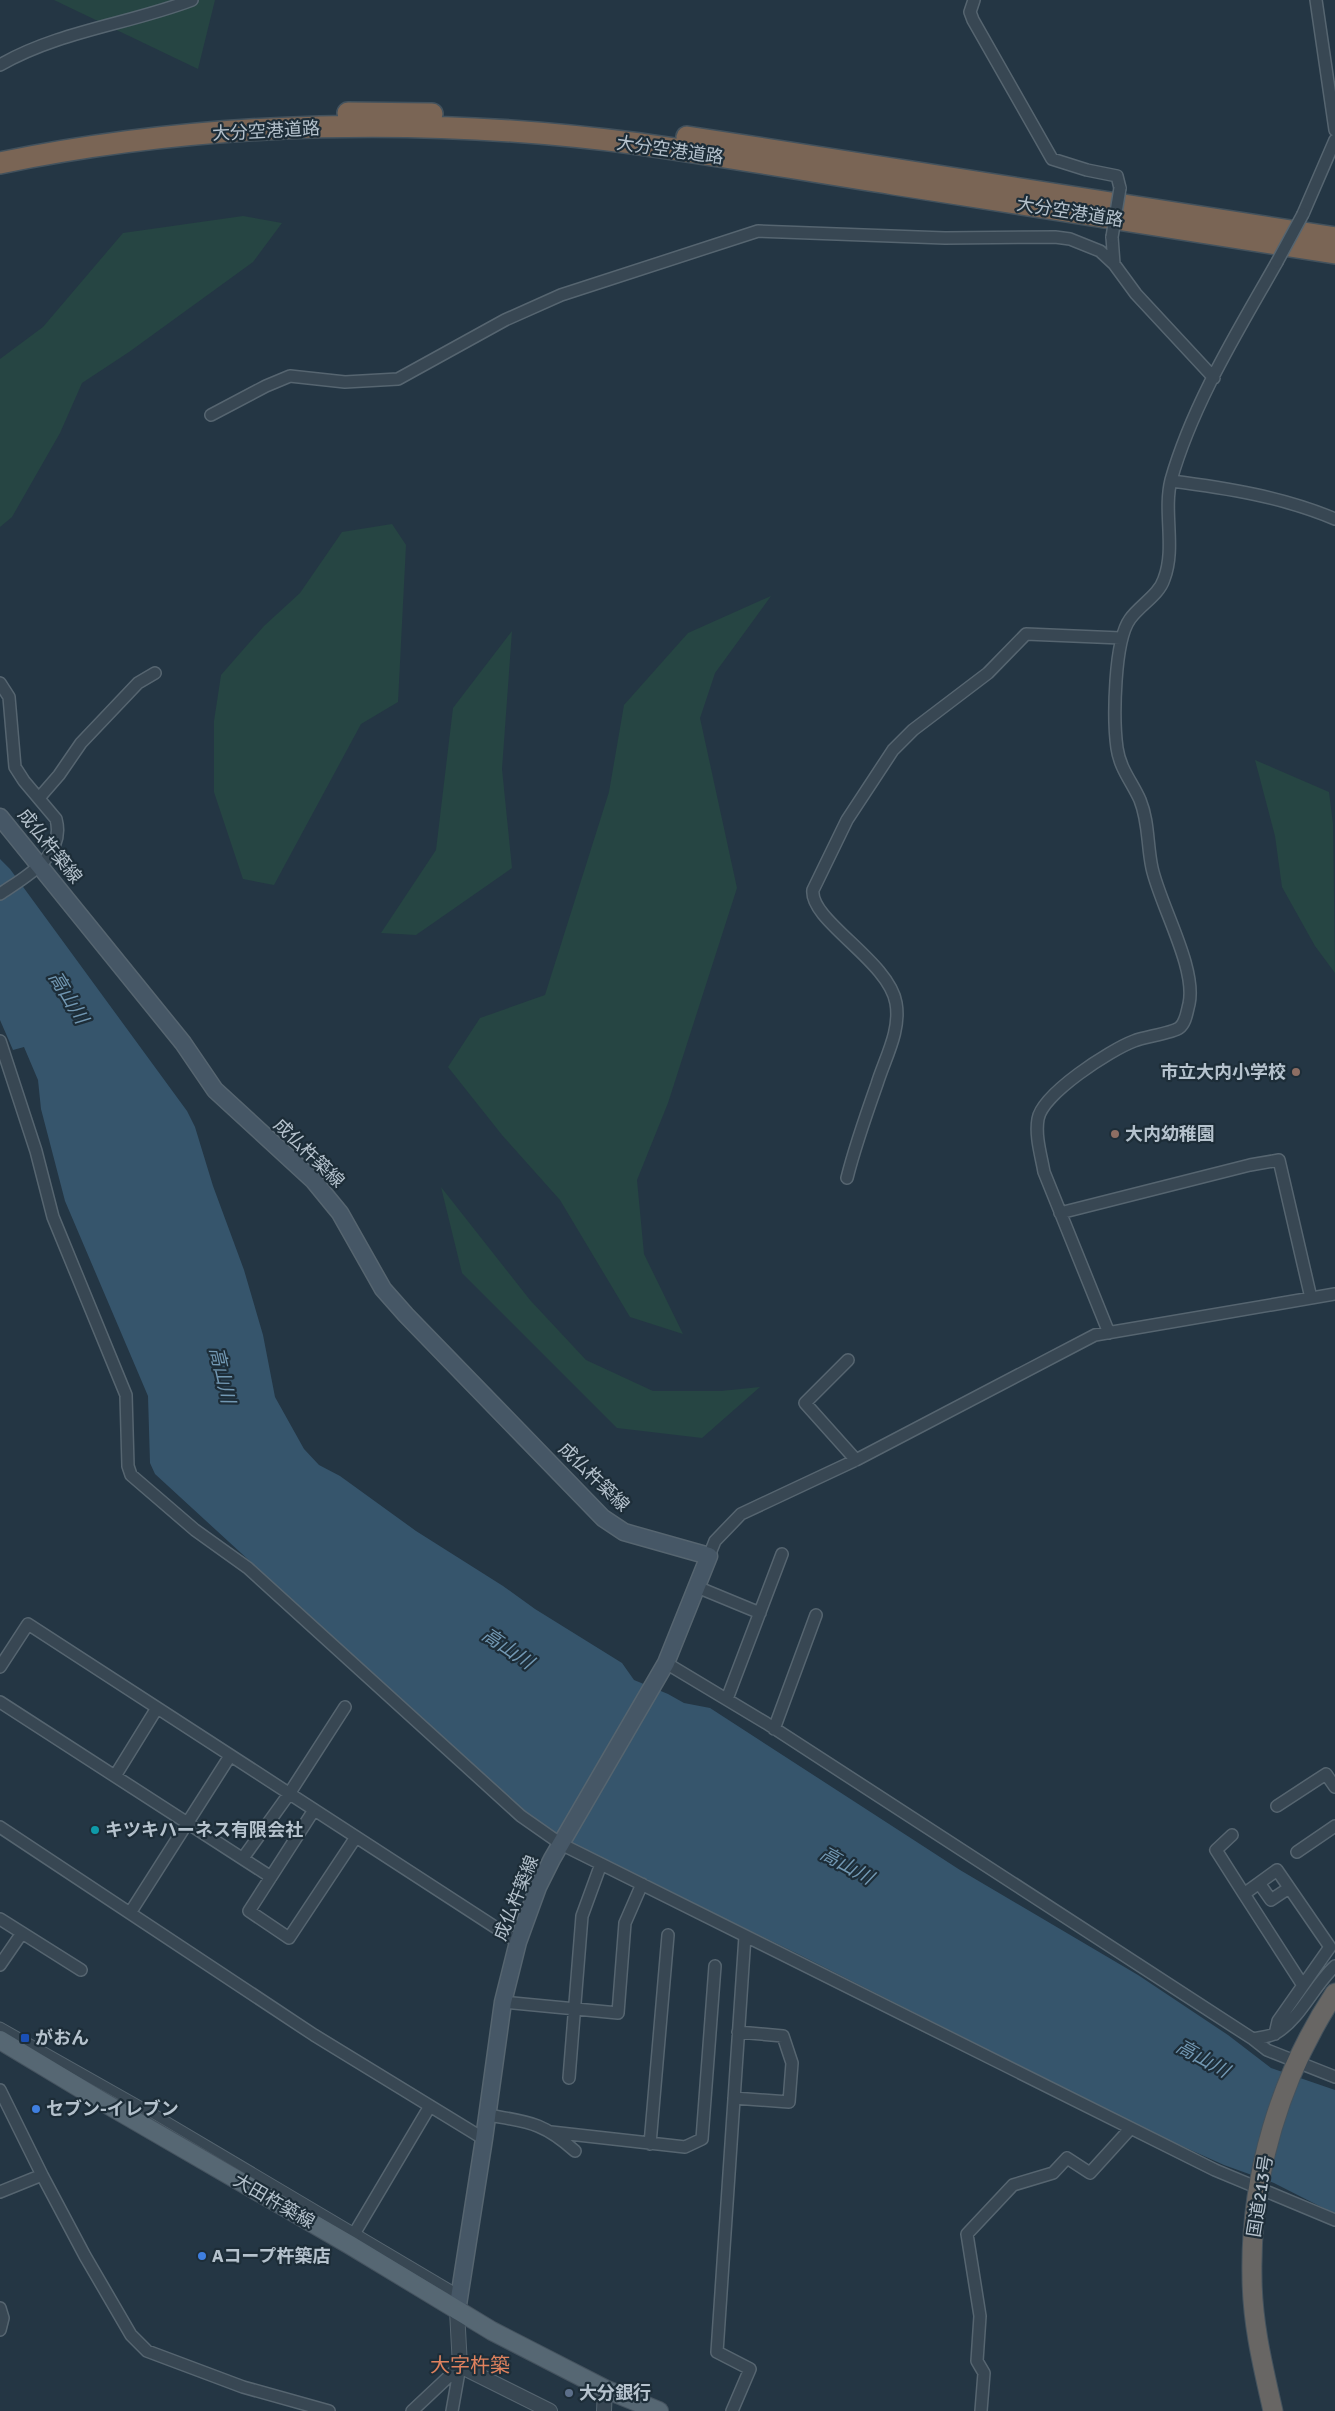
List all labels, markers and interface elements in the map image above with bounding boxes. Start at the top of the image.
street label: 大分空港道路 [211,117,321,145]
street label: 大分空港道路 [615,132,725,168]
street label: 大分空港道路 [1015,193,1125,231]
street label: 成仏杵築線 [13,804,87,888]
water label: 高山川 [43,967,94,1030]
place label: 市立大内小学校 [1160,1061,1286,1083]
marker: 市立大内小学校 [1290,1066,1302,1078]
street label: 成仏杵築線 [269,1114,349,1192]
place label: 大内幼稚園 [1125,1123,1215,1145]
marker: 大内幼稚園 [1109,1128,1121,1140]
water label: 高山川 [204,1345,241,1408]
street label: 成仏杵築線 [554,1438,634,1516]
water label: 高山川 [477,1623,539,1676]
place label: キツキハーネス有限会社 [105,1819,303,1841]
marker: キツキハーネス有限会社 [89,1824,101,1836]
water label: 高山川 [816,1842,879,1891]
street label: 成仏杵築線 [489,1852,543,1944]
place label: がおん [35,2027,89,2049]
marker: がおん [19,2032,31,2044]
water label: 高山川 [1172,2035,1235,2084]
place label: セブン-イレブン [46,2098,179,2120]
marker: セブン-イレブン [30,2103,42,2115]
street label: 国道213号 [1243,2153,1277,2239]
street label: 大田杵築線 [230,2169,318,2233]
place label: Aコープ杵築店 [212,2245,330,2267]
marker: Aコープ杵築店 [196,2250,208,2262]
district label: 大字杵築 [430,2353,510,2378]
place label: 大分銀行 [579,2382,651,2404]
marker: 大分銀行 [563,2387,575,2399]

